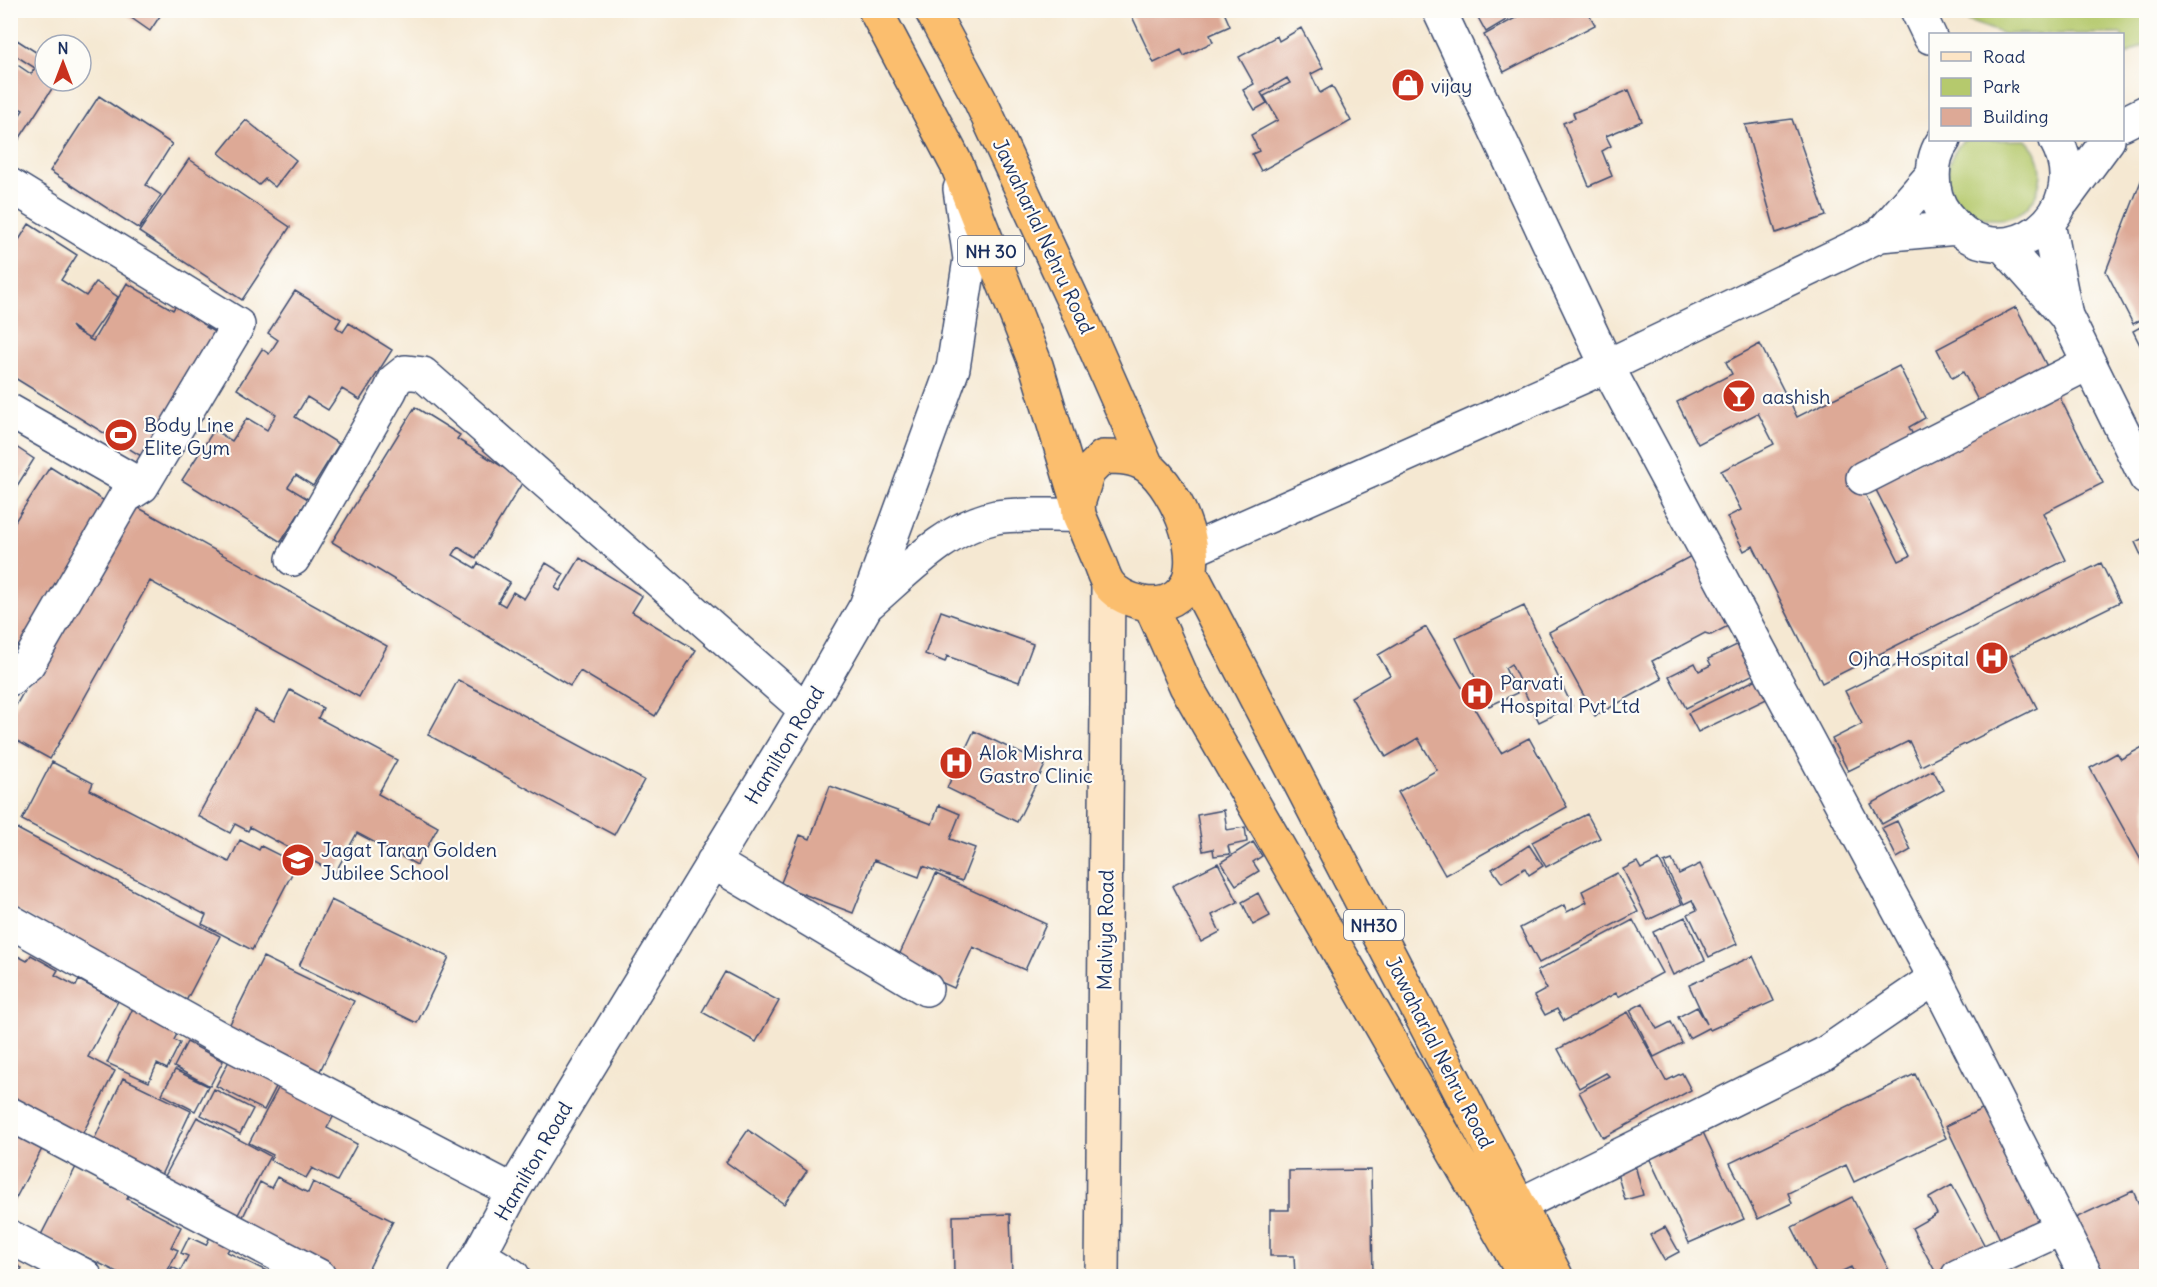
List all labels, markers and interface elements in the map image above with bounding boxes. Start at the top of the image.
north arrow [33,33,93,93]
legend [1929,33,2124,141]
text: N [57,38,69,58]
text: Road [1983,45,2026,68]
shop icon: vijay [1390,67,1426,103]
place label: vijay [1431,73,1472,98]
text: Park [1983,75,2020,98]
text: Building [1983,105,2048,128]
street label: Jawaharlal Nehru Road [988,134,1100,338]
road number: NH 30 [958,236,1024,266]
bar icon: aashish [1721,378,1757,414]
place label: aashish [1762,384,1831,409]
place label: Body Line Elite Gym [144,412,234,460]
sports icon: Body Line Elite Gym [103,417,139,453]
hospital icon: Ojha Hospital [1974,640,2010,676]
place label: Ojha Hospital [1848,646,1969,671]
place label: Parvati Hospital Pvt Ltd [1500,670,1640,718]
hospital icon: Parvati Hospital Pvt Ltd [1459,676,1495,712]
street label: Hamilton Road [739,681,829,809]
place label: Alok Mishra Gastro Clinic [979,740,1093,788]
hospital icon: Alok Mishra Gastro Clinic [938,745,974,781]
place label: Jagat Taran Golden Jubilee School [321,837,497,885]
school or university icon: Jagat Taran Golden Jubilee School [280,842,316,878]
street label: Malviya Road [1091,869,1119,991]
road number: NH30 [1344,910,1404,940]
street label: Jawaharlal Nehru Road [1381,952,1499,1153]
street label: Hamilton Road [489,1097,577,1225]

